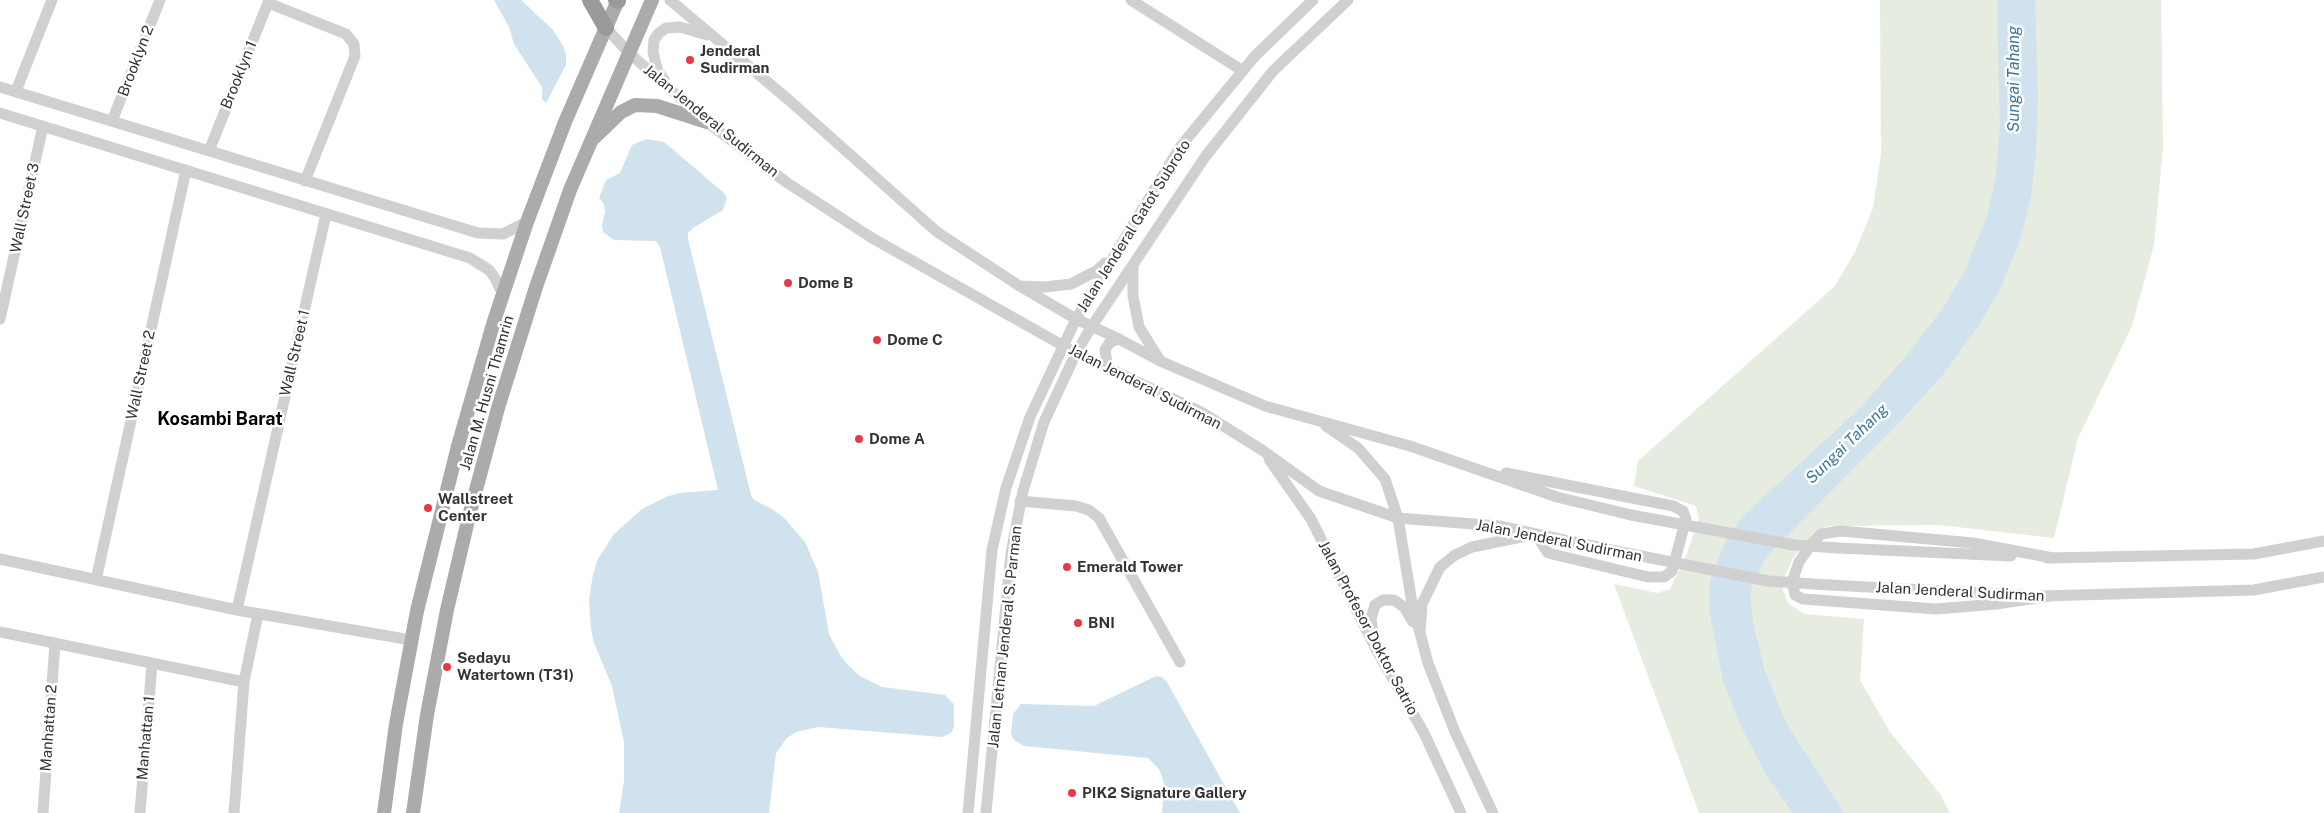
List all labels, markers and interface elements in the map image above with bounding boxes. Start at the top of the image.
street label: Brooklyn 2 [114,23,158,99]
water label: Sungai Tahang [2004,26,2024,132]
street label: Brooklyn 1 [217,38,261,112]
place label: Jenderal Sudirman [700,42,769,77]
marker: Jenderal Sudirman [684,54,696,66]
street label: Jalan Jenderal Sudirman [640,61,782,181]
street label: Jalan Jenderal Gatot Subroto [1073,137,1195,315]
street label: Wall Street 3 [7,161,43,255]
place label: Dome B [798,274,853,292]
marker: Dome B [782,277,794,289]
street label: Wall Street 1 [276,308,314,398]
street label: Jalan M. Husni Thamrin [456,313,518,473]
street label: Wall Street 2 [123,329,159,421]
place label: Dome C [887,331,943,349]
marker: Dome C [871,334,883,346]
street label: Jalan Jenderal Sudirman [1066,341,1224,433]
water label: Sungai Tahang [1802,400,1892,488]
district label: Kosambi Barat [157,408,283,430]
place label: Dome A [869,430,925,448]
marker: Dome A [853,433,865,445]
place label: Wallstreet Center [438,490,513,525]
marker: Wallstreet Center [422,502,434,514]
street label: Jalan Jenderal Sudirman [1474,516,1644,566]
street label: Jalan Letnan Jenderal S. Parman [984,525,1026,749]
street label: Jalan Profesor Doktor Satrio [1314,538,1422,718]
place label: Emerald Tower [1077,558,1183,576]
marker: Emerald Tower [1061,561,1073,573]
street label: Jalan Jenderal Sudirman [1875,579,2045,605]
place label: BNI [1088,614,1115,632]
marker: BNI [1072,617,1084,629]
place label: Sedayu Watertown (T31) [457,649,574,684]
marker: Sedayu Watertown (T31) [441,661,453,673]
street label: Manhattan 2 [37,684,61,772]
street label: Manhattan 1 [133,695,159,781]
place label: PIK2 Signature Gallery [1082,784,1247,802]
marker: PIK2 Signature Gallery [1066,787,1078,799]

